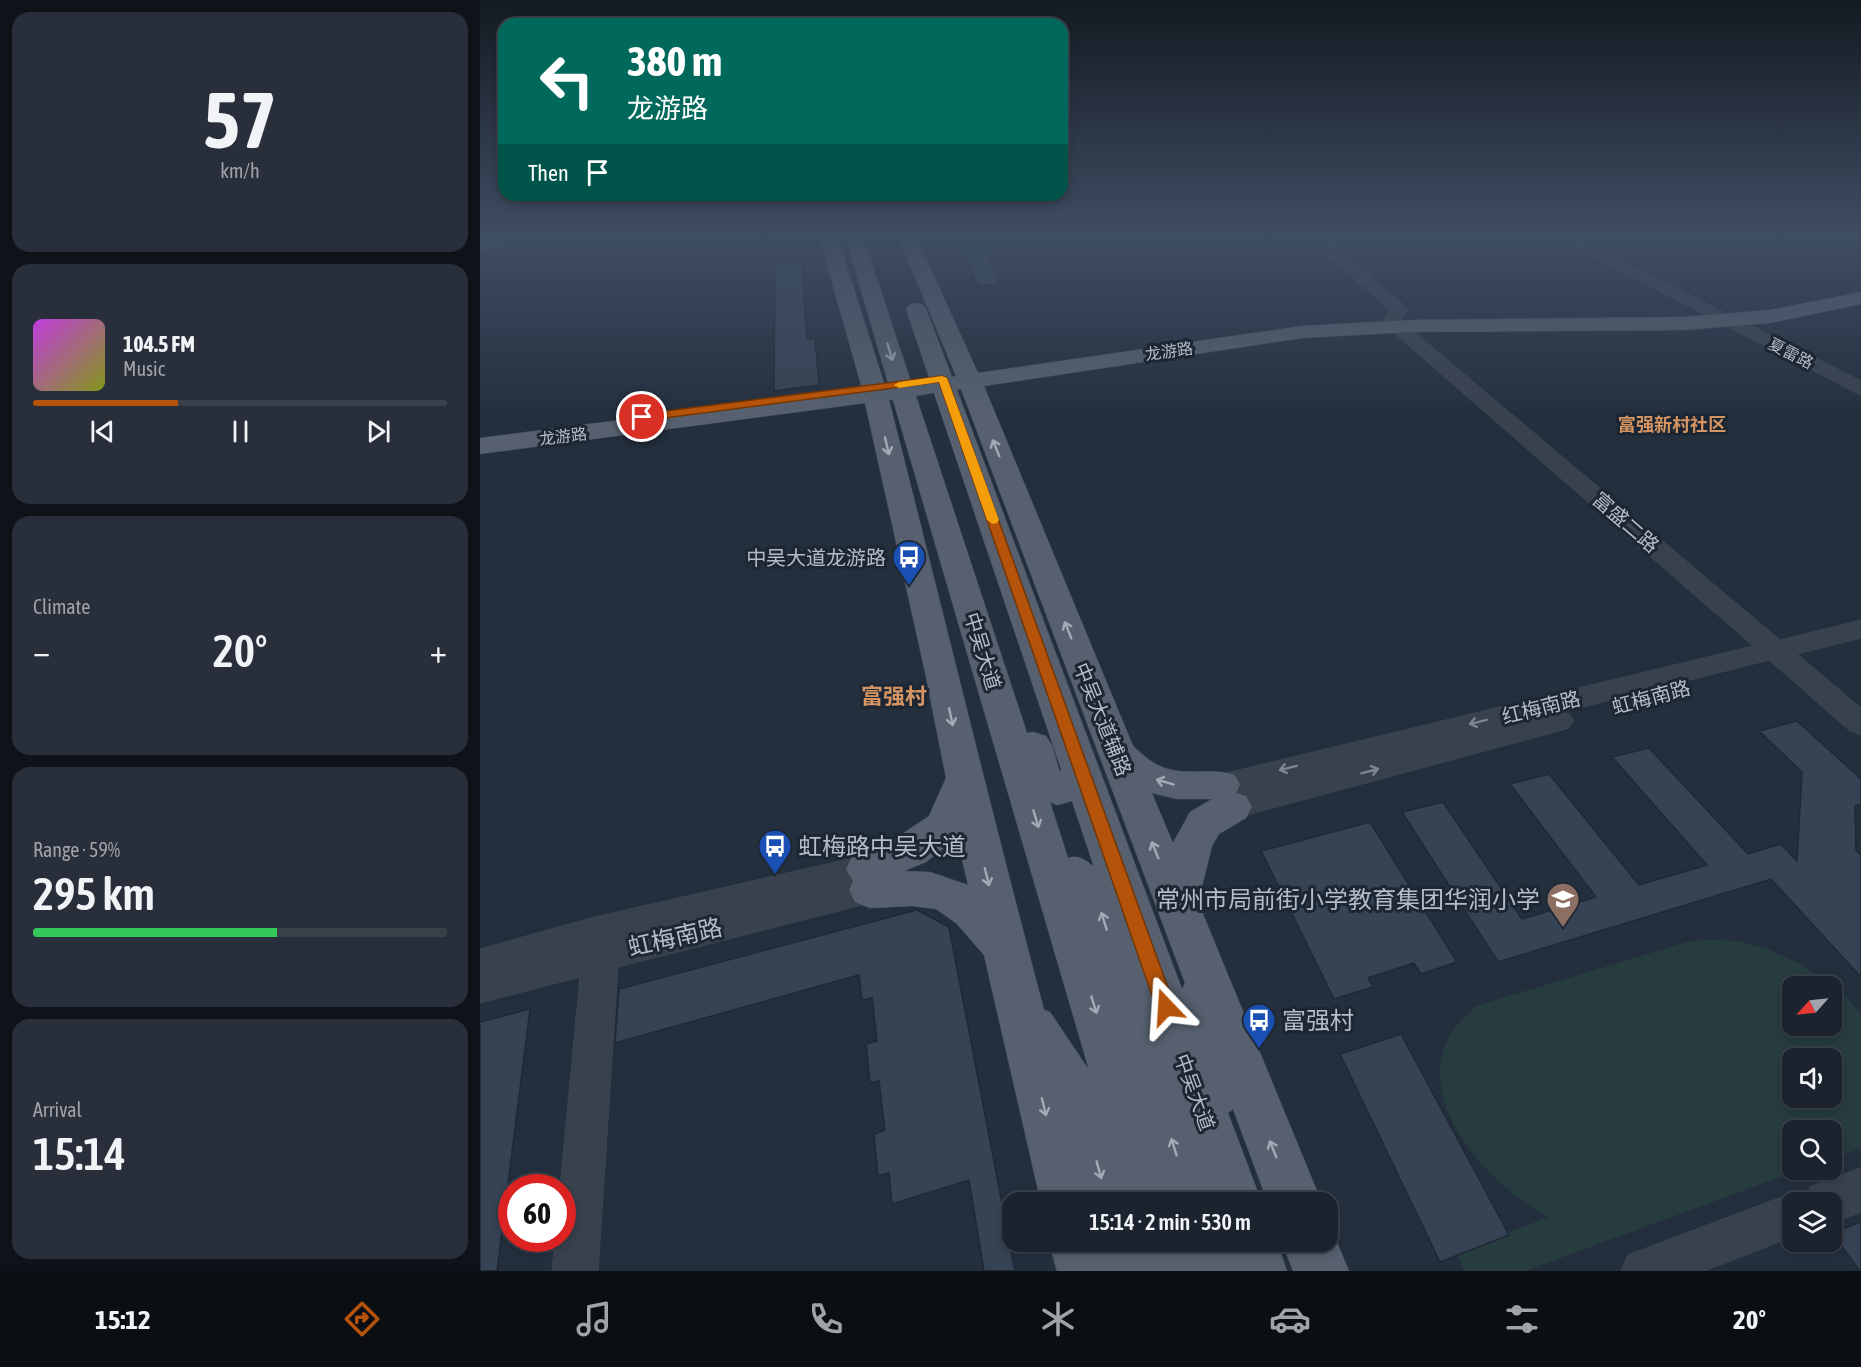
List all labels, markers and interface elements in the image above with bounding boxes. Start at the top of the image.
text: 380 m [627,37,722,85]
icon: left [528,42,606,120]
text: 57 [203,75,277,165]
text: 龙游路 [627,93,708,124]
icon: arrive [581,156,614,189]
text: km/h [220,159,260,182]
text: Then [528,160,569,186]
text: 104.5 FM [123,331,195,357]
street label: 夏雷路 [1766,334,1816,372]
street label: 龙游路 [1144,339,1194,363]
one-way arrow [885,342,896,361]
text: Music [123,357,165,380]
pin [616,391,667,442]
icon: arrive [625,400,658,433]
district label: 富强新村社区 [1618,414,1726,435]
icon: previous [86,415,119,448]
icon: pause [224,415,257,448]
icon: next [362,415,395,448]
street label: 龙游路 [538,424,588,448]
one-way arrow [882,436,894,455]
one-way arrow [990,440,1001,458]
street label: 富盛二路 [1588,487,1664,557]
bus stop icon: 中吴大道龙游路 [891,539,927,586]
place label: 中吴大道龙游路 [746,546,886,569]
text: Climate [33,595,90,618]
street label: 中吴大道 [960,609,1006,693]
one-way arrow [1062,621,1073,639]
text: 20° [213,625,267,677]
text: − [33,632,50,670]
text: + [430,632,447,670]
street label: 中吴大道辅路 [1070,659,1136,779]
street label: 虹梅南路 [1609,676,1693,718]
district label: 富强村 [861,683,927,709]
street label: 红梅南路 [1499,686,1583,728]
one-way arrow [946,707,957,727]
one-way arrow [1468,717,1487,729]
one-way arrow [1279,763,1298,775]
one-way arrow [1360,764,1379,776]
one-way arrow [1156,776,1175,787]
one-way arrow [1031,809,1042,828]
bus stop icon: 虹梅路中吴大道 [757,828,793,875]
place label: 虹梅路中吴大道 [798,833,966,860]
text: Range · 59% [33,838,120,861]
one-way arrow [1149,841,1160,860]
text: 295 km [33,868,155,920]
one-way arrow [982,868,993,887]
school or university icon: 常州市局前街小学教育集团华润小学 [1545,881,1581,928]
place label: 常州市局前街小学教育集团华润小学 [1156,886,1540,913]
one-way arrow [1098,912,1109,931]
street label: 虹梅南路 [625,913,725,961]
position arrow [1134,975,1198,1039]
north arrow [1782,976,1842,1036]
map controls [1782,976,1842,1252]
one-way arrow [1089,995,1100,1014]
bus stop icon: 富强村 [1241,1002,1277,1049]
place label: 富强村 [1282,1007,1354,1034]
button: sound [1782,1048,1842,1108]
street label: 中吴大道 [1171,1050,1219,1134]
text: Arrival [33,1098,82,1121]
one-way arrow [1038,1098,1050,1117]
button: search [1782,1120,1842,1180]
text: 15:14 [33,1128,126,1180]
one-way arrow [1168,1138,1179,1157]
one-way arrow [1267,1140,1278,1158]
one-way arrow [1094,1160,1105,1179]
speed limit sign: 60 [498,1174,576,1252]
button: layers [1782,1192,1842,1252]
text: 15:14 · 2 min · 530 m [1089,1209,1251,1235]
icon: directions [341,1298,383,1340]
icon: music [573,1298,615,1340]
icon: phone [805,1298,847,1340]
icon: climate [1037,1298,1079,1340]
icon: car [1269,1298,1311,1340]
icon: filters [1501,1298,1543,1340]
text: 15:12 [95,1304,151,1335]
text: 20° [1733,1304,1766,1335]

